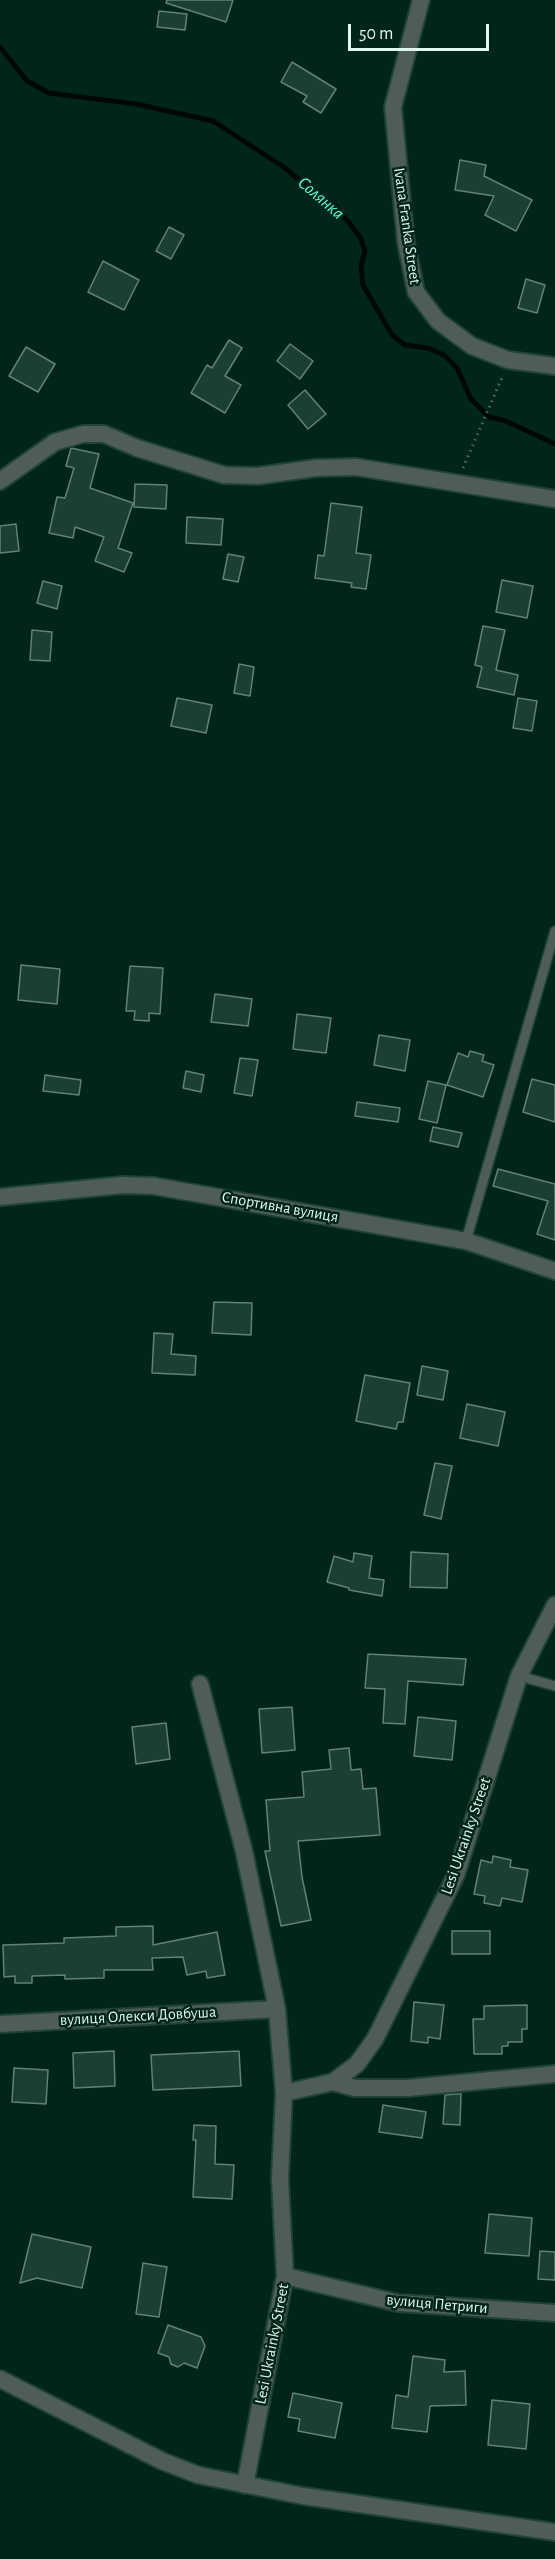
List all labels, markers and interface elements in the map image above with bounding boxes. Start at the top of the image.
scale bar [351,12,492,50]
text: 50 m [359,25,393,43]
street label: Ivana Franka Street [389,167,425,285]
water label: Солянка [293,172,349,224]
street label: Спортивна вулиця [220,1187,340,1227]
street label: Lesi Ukrainky Street [437,1775,495,1897]
street label: вулиця Олекси Довбуша [59,2002,217,2030]
street label: Lesi Ukrainky Street [251,2282,293,2406]
street label: вулиця Петриги [385,2290,489,2318]

